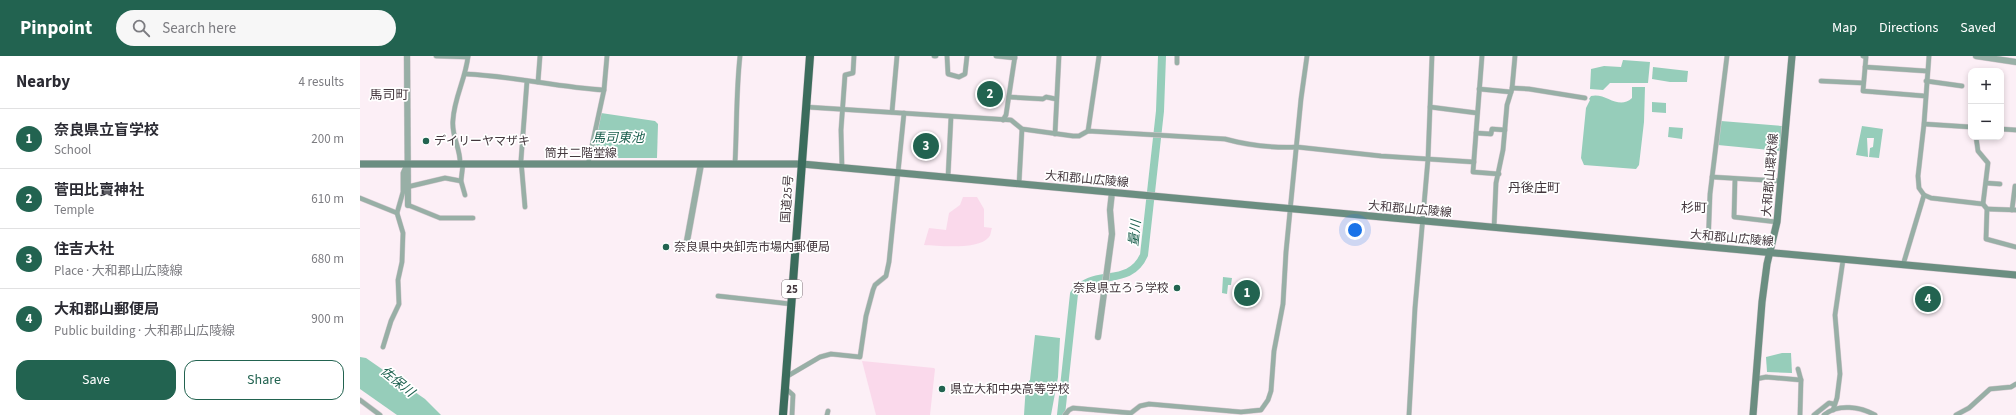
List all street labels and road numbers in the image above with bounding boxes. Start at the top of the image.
street label: 大和郡山環状線 [1758,132,1783,218]
street label: 筒井二階堂線 [545,145,617,162]
street label: 大和郡山広陵線 [1044,167,1130,192]
street label: 国道25号 [777,175,798,224]
street label: 大和郡山広陵線 [1367,197,1453,222]
street label: 大和郡山広陵線 [1689,226,1775,251]
road number: 25 [782,280,802,298]

